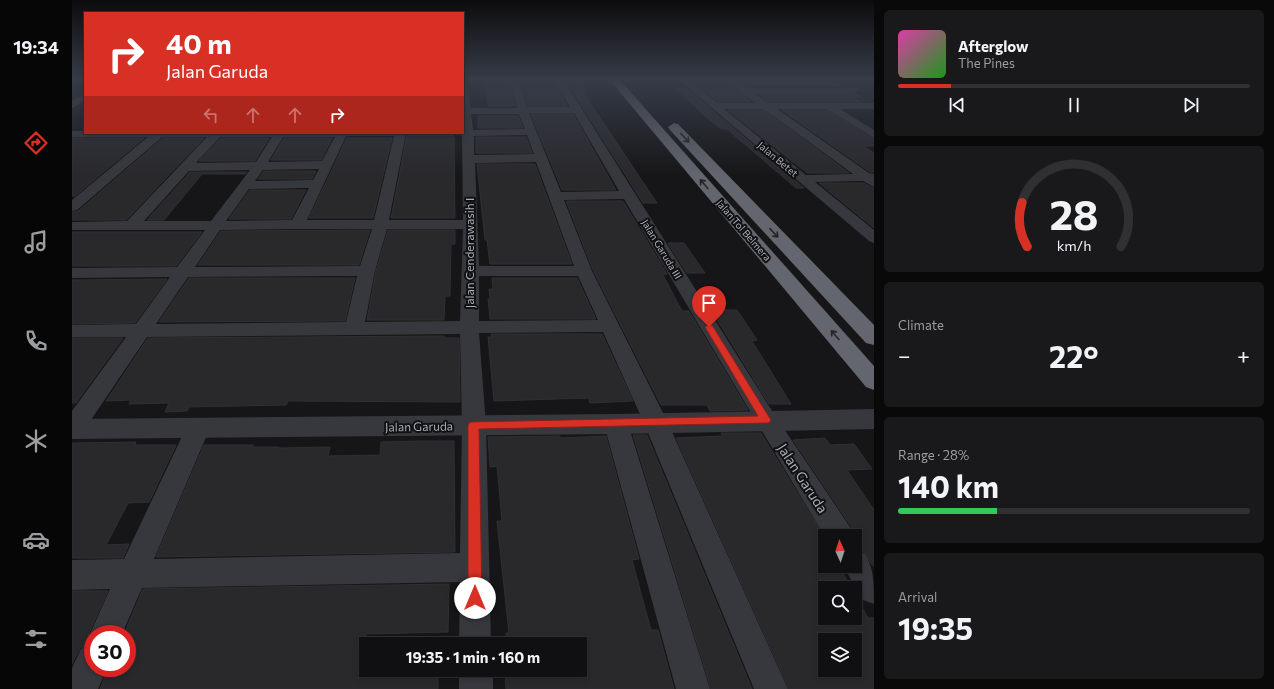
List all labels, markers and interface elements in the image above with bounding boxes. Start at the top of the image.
text: 40 m [166,26,232,60]
icon: right [100,28,152,80]
text: 19:34 [13,36,59,58]
text: Afterglow [958,37,1028,55]
text: The Pines [958,55,1015,71]
text: Jalan Garuda [166,60,268,82]
icon: previous [946,94,968,116]
icon: pause [1063,94,1085,116]
icon: next [1180,94,1202,116]
icon: left [200,104,222,126]
icon: ahead [242,104,264,126]
icon: ahead [284,104,306,126]
icon: right [326,104,348,126]
icon: directions [22,129,50,157]
one-way arrow [680,133,690,143]
street label: Jalan Betet [756,139,800,179]
one-way arrow [700,178,709,189]
text: 28 [1049,187,1099,238]
street label: Jalan Tol Belmera [714,197,774,263]
street label: Jalan Cenderawasih I [462,198,477,308]
street label: Jalan Garuda III [640,217,684,281]
icon: music [22,228,50,256]
one-way arrow [769,228,779,238]
text: km/h [1057,235,1091,253]
pin [692,286,726,327]
icon: arrive [698,292,720,314]
text: Climate [898,317,944,333]
icon: phone [22,327,50,355]
one-way arrow [830,330,839,341]
text: 22° [1049,337,1099,374]
text: − [898,342,911,369]
text: + [1237,342,1250,369]
street label: Jalan Garuda [385,418,453,435]
icon: climate [22,427,50,455]
street label: Jalan Garuda [774,440,832,516]
text: Range · 28% [898,447,969,463]
text: 140 km [898,467,999,504]
icon: car [22,526,50,554]
north arrow [818,529,862,573]
map controls [818,529,862,677]
position arrow [454,577,496,619]
button: search [818,581,862,625]
text: Arrival [898,589,937,605]
text: 19:35 [898,609,973,646]
icon: filters [22,625,50,653]
speed limit sign: 30 [84,625,136,677]
button: layers [818,633,862,677]
text: 19:35 · 1 min · 160 m [406,648,540,666]

